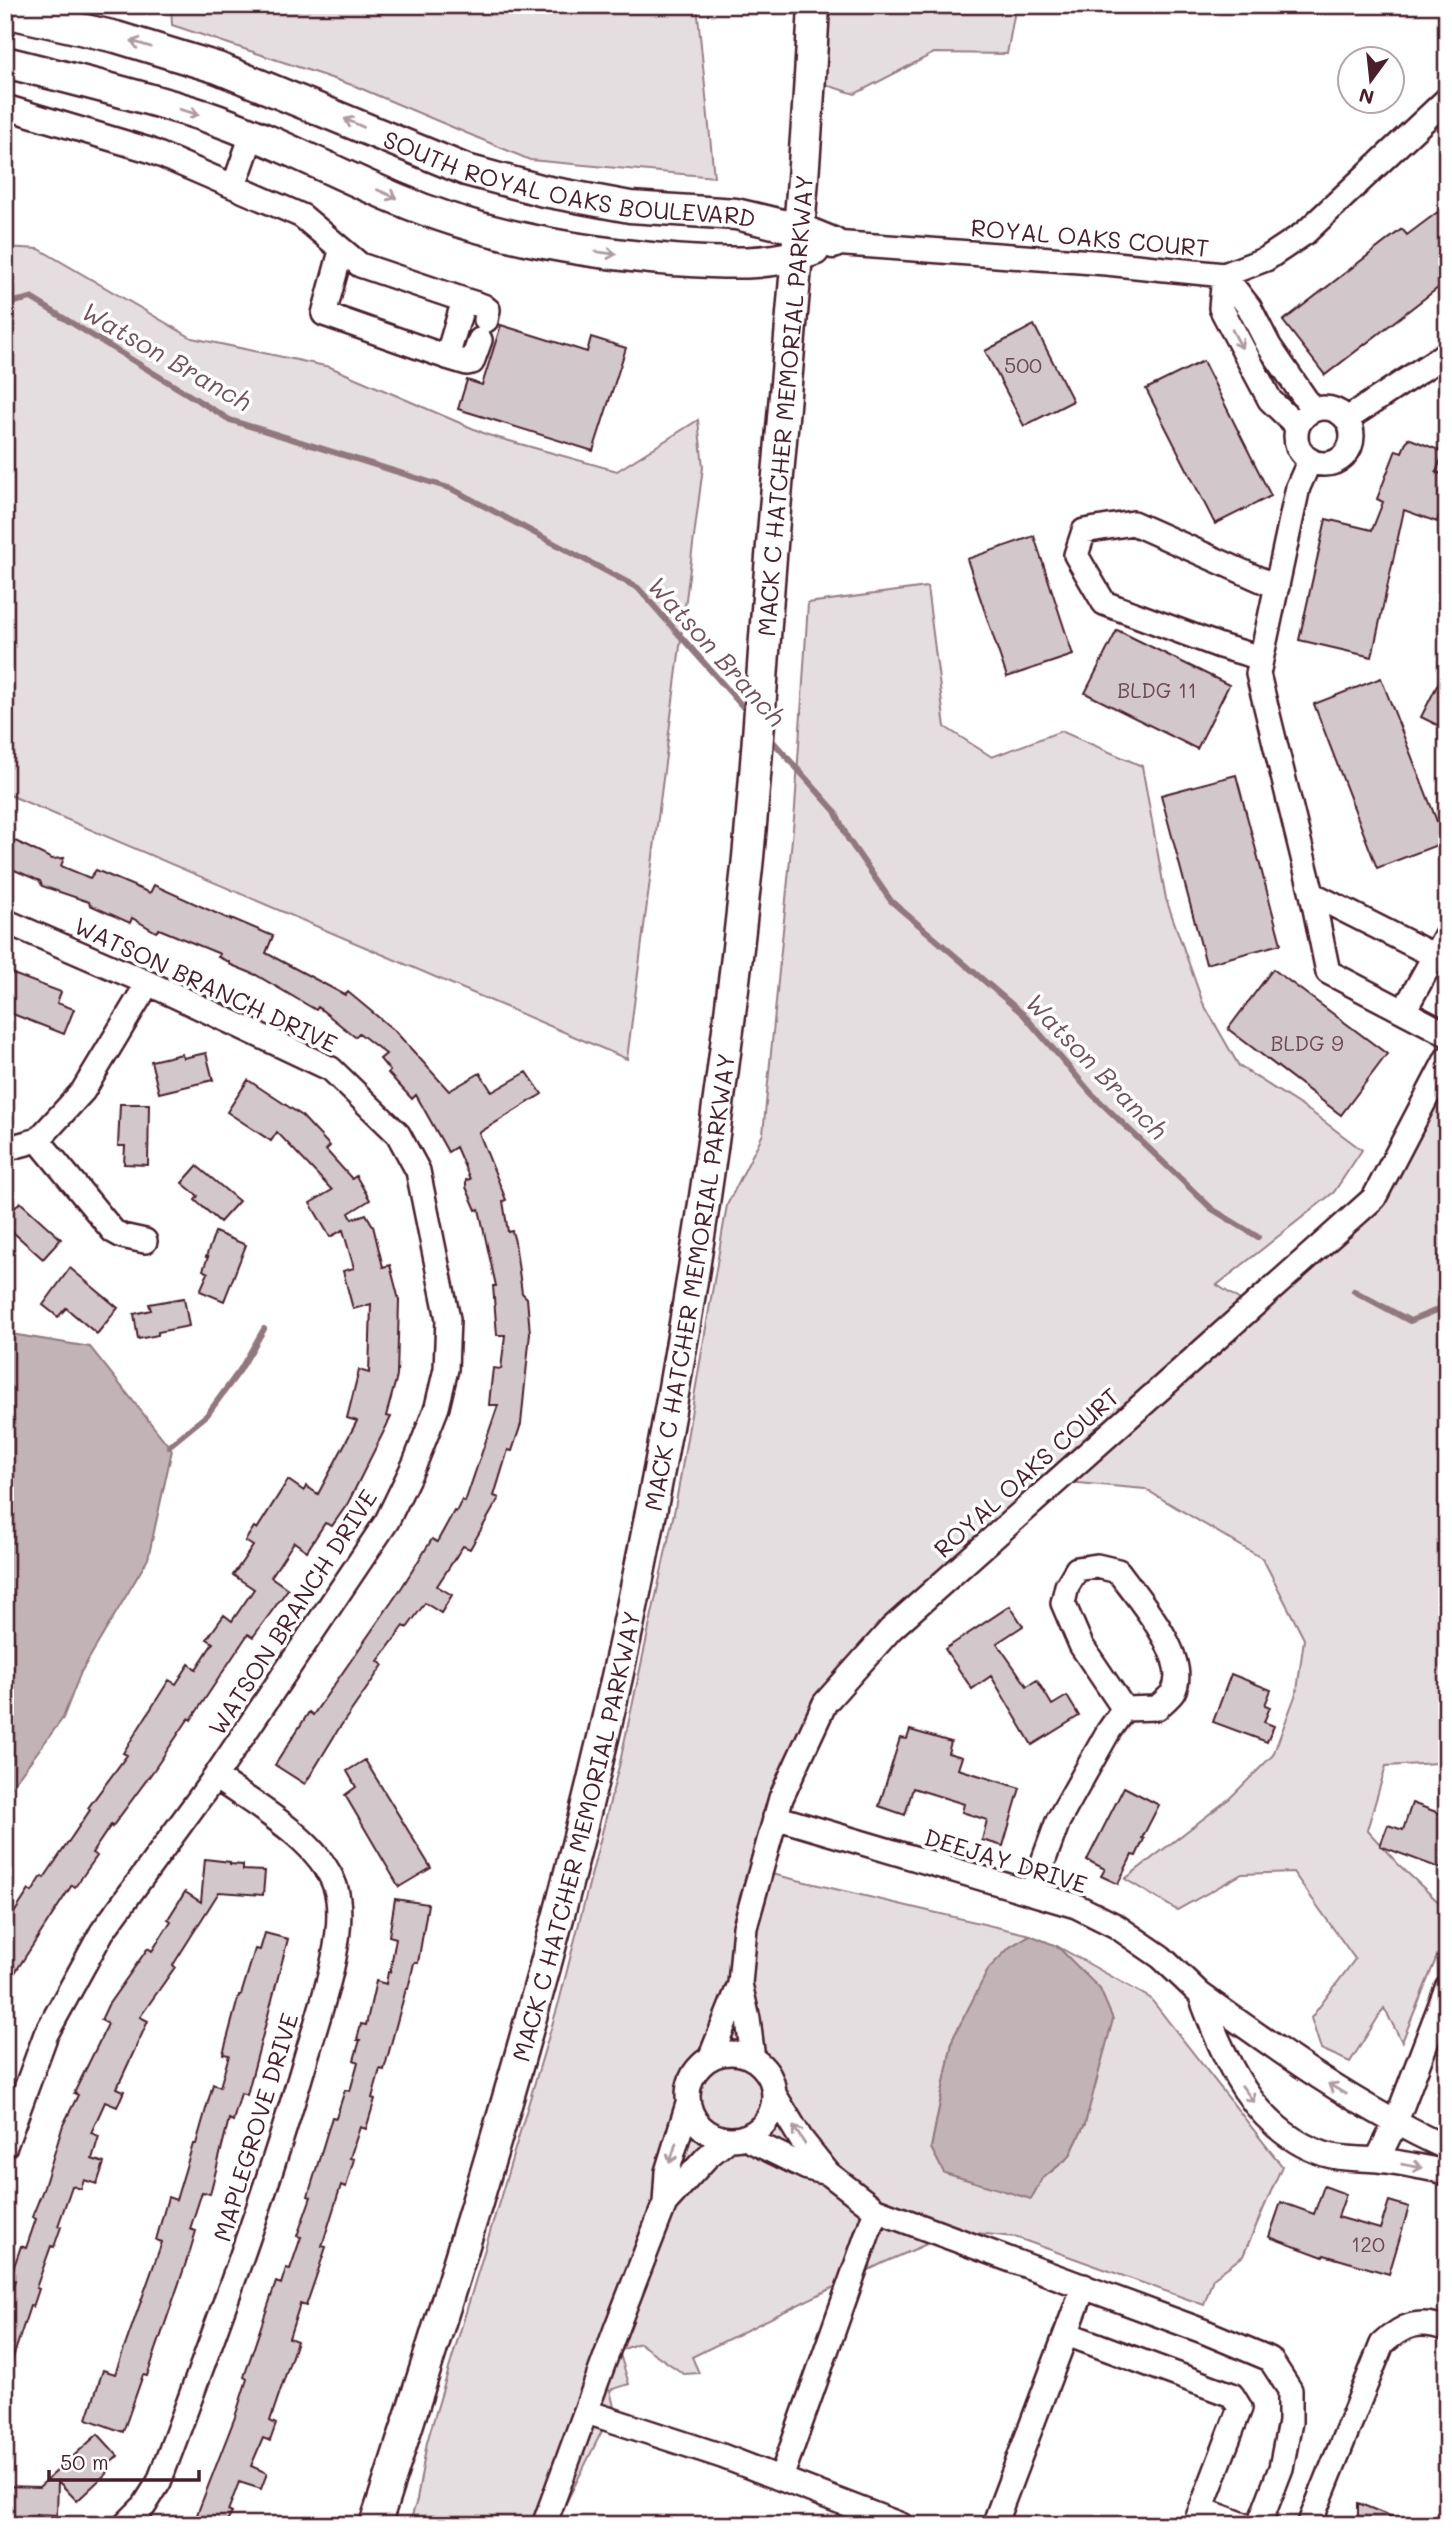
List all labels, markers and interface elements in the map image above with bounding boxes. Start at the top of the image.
one-way arrow [130,37,152,50]
north arrow [1336,46,1406,116]
text: N [1356,83,1377,111]
one-way arrow [178,106,200,119]
one-way arrow [344,116,365,129]
street label: SOUTH ROYAL OAKS BOULEVARD [379,122,759,234]
street label: MACK C HATCHER MEMORIAL PARKWAY [750,173,819,637]
one-way arrow [377,189,398,202]
street label: ROYAL OAKS COURT [969,211,1211,263]
one-way arrow [594,247,617,260]
water label: Watson Branch [76,294,258,418]
one-way arrow [1231,328,1245,349]
house number: 500 [1004,351,1042,378]
water label: Watson Branch [640,569,794,733]
house number: BLDG 11 [1117,676,1197,703]
street label: WATSON BRANCH DRIVE [69,909,343,1059]
water label: Watson Branch [1018,985,1176,1147]
house number: BLDG 9 [1270,1029,1344,1056]
street label: MACK C HATCHER MEMORIAL PARKWAY [636,1051,740,1513]
street label: ROYAL OAKS COURT [927,1380,1125,1564]
street label: WATSON BRANCH DRIVE [201,1483,383,1741]
street label: MACK C HATCHER MEMORIAL PARKWAY [504,1608,646,2065]
street label: DEEJAY DRIVE [921,1821,1091,1899]
street label: MAPLEGROVE DRIVE [205,2009,305,2245]
one-way arrow [1327,2081,1347,2095]
one-way arrow [1240,2085,1255,2103]
one-way arrow [792,2126,806,2145]
one-way arrow [666,2142,679,2164]
one-way arrow [1400,2160,1423,2173]
house number: 120 [1351,2230,1385,2257]
scale bar [49,2439,200,2483]
text: 50 m [60,2448,109,2475]

